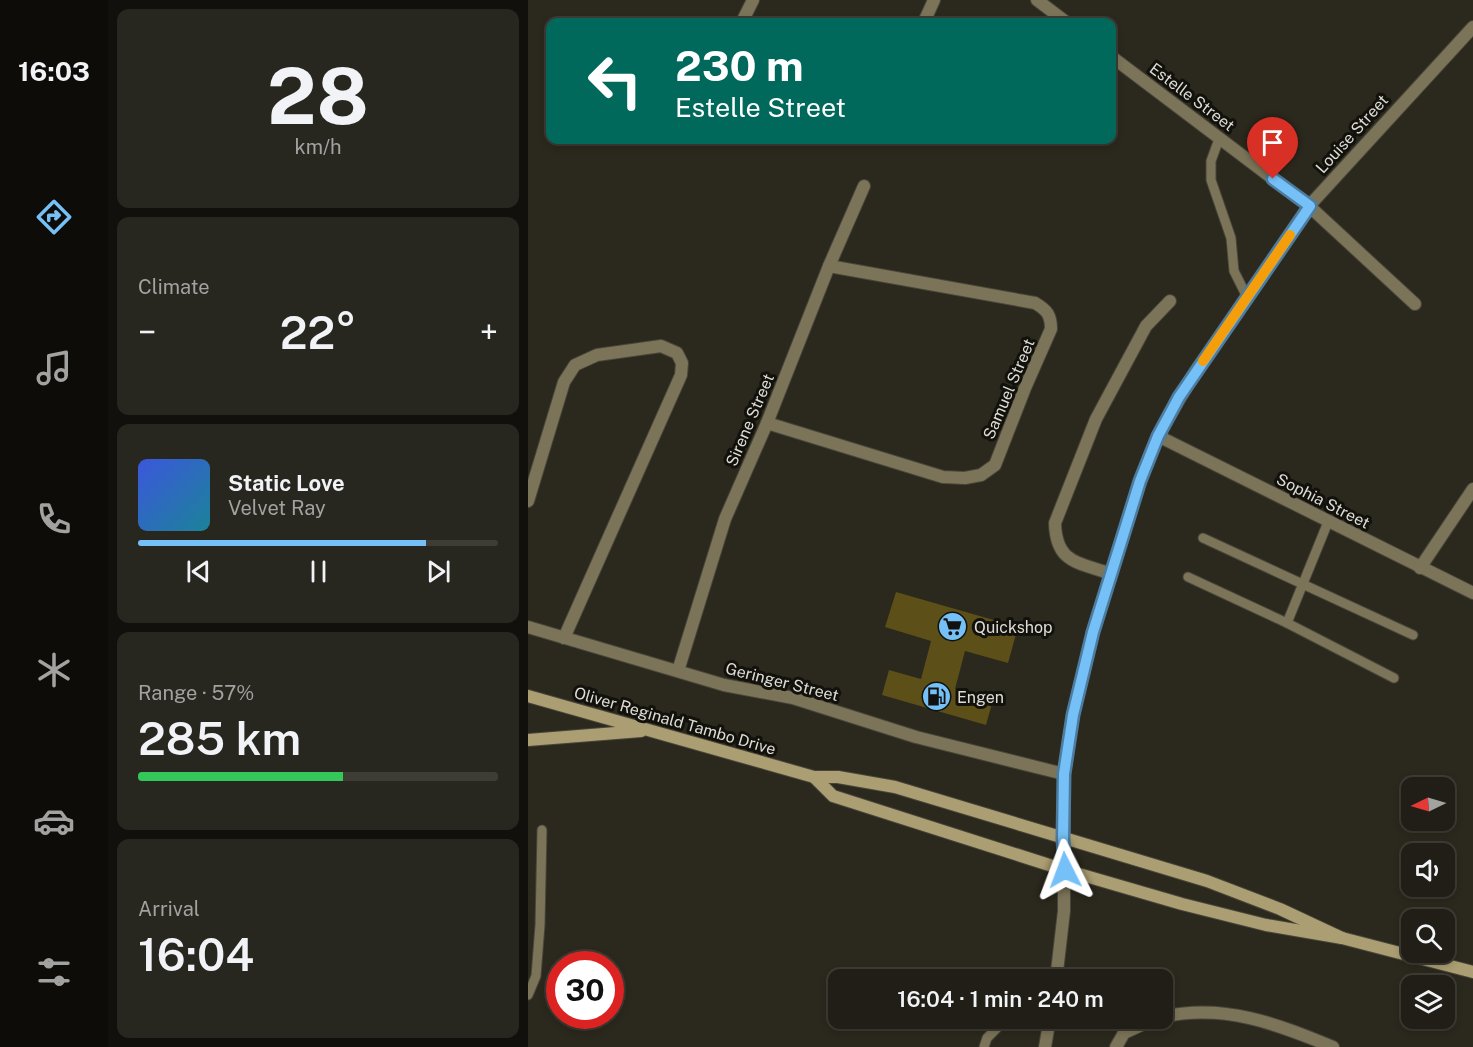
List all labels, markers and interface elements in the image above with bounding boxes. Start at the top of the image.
text: 230 m [675,41,804,90]
icon: left [576,42,654,120]
text: 28 [267,50,369,142]
text: 16:03 [18,55,90,87]
street label: Estelle Street [1146,59,1238,135]
text: Estelle Street [675,91,846,123]
street label: Louise Street [1312,91,1392,177]
pin [1247,117,1298,179]
icon: arrive [1256,126,1289,159]
text: km/h [294,135,342,159]
icon: directions [33,196,75,238]
text: Climate [138,275,210,299]
text: 22° [280,306,356,359]
text: − [138,313,156,351]
text: + [480,313,498,351]
street label: Samuel Street [979,336,1039,442]
icon: music [33,347,75,389]
street label: Sirene Street [722,371,778,469]
street label: Sophia Street [1273,469,1373,533]
text: Static Love [228,470,345,496]
text: Velvet Ray [228,496,326,520]
icon: phone [33,498,75,540]
icon: previous [182,555,215,588]
icon: pause [302,555,335,588]
icon: next [422,555,455,588]
supermarket icon: Quickshop [937,611,969,643]
place label: Quickshop [974,618,1053,637]
icon: climate [33,649,75,691]
street label: Geringer Street [723,659,841,705]
text: Range · 57% [138,681,254,705]
fuel station icon: Engen [920,681,952,713]
street label: Oliver Reginald Tambo Drive [572,683,778,759]
place label: Engen [957,688,1004,707]
text: 285 km [138,712,301,765]
north arrow [1401,777,1455,831]
map controls [1401,777,1455,1029]
icon: car [33,800,75,842]
position arrow [1033,838,1097,902]
button: sound [1401,843,1455,897]
text: Arrival [138,897,200,921]
button: search [1401,909,1455,963]
text: 16:04 [138,928,254,981]
icon: filters [33,951,75,993]
speed limit sign: 30 [546,951,624,1029]
button: layers [1401,975,1455,1029]
text: 16:04 · 1 min · 240 m [897,986,1104,1012]

